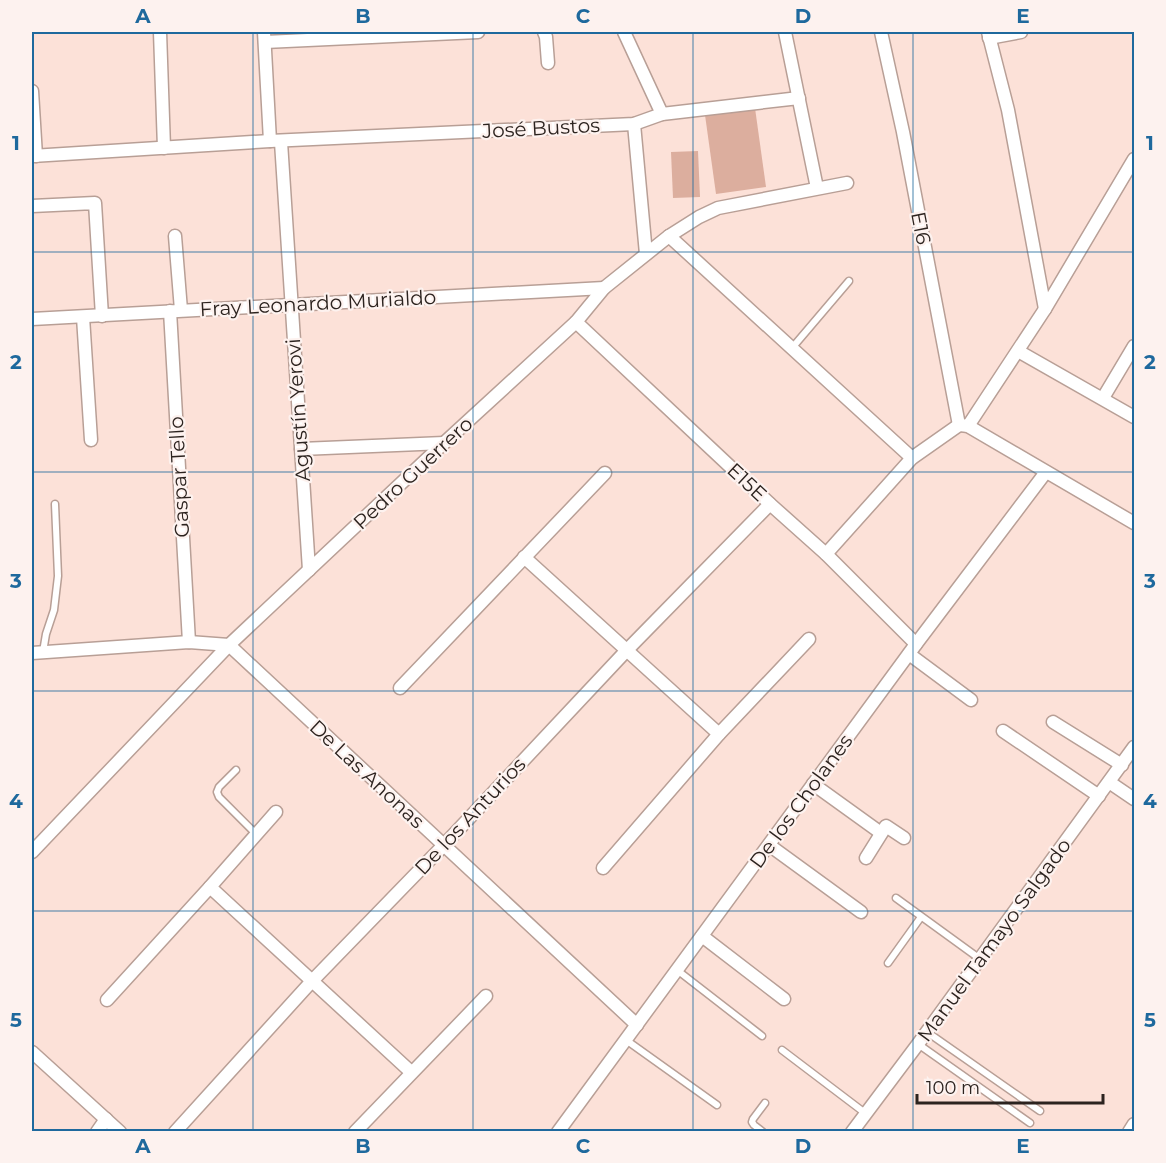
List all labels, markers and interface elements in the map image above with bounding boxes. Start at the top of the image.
text: A [134,4,151,28]
text: B [355,4,371,28]
text: C [576,4,591,28]
text: D [795,4,811,28]
text: E [1016,4,1030,28]
street label: José Bustos [480,113,601,143]
text: 1 [12,131,20,155]
text: 1 [1146,131,1154,155]
street label: E16 [906,210,936,246]
street label: Fray Leonardo Murialdo [199,285,437,321]
street label: Agustín Yerovi [281,338,315,482]
text: 2 [10,350,22,374]
text: 2 [1144,350,1156,374]
street label: Pedro Guerrero [348,412,478,534]
street label: Gaspar Tello [164,416,194,538]
street label: E15E [722,458,772,506]
text: 3 [9,569,22,593]
text: 3 [1143,569,1156,593]
street label: De Las Anonas [305,715,429,833]
street label: De los Cholanes [744,729,858,873]
street label: De los Anturios [409,752,531,880]
text: 4 [9,789,23,813]
text: 4 [1143,789,1157,813]
street label: Manuel Tamayo Salgado [912,834,1076,1046]
text: 5 [10,1008,22,1032]
text: 5 [1144,1008,1156,1032]
scale bar [917,1067,1103,1105]
text: 100 m [926,1077,980,1099]
text: A [134,1134,151,1158]
text: B [355,1134,371,1158]
text: C [576,1134,591,1158]
text: D [795,1134,811,1158]
text: E [1016,1134,1030,1158]

